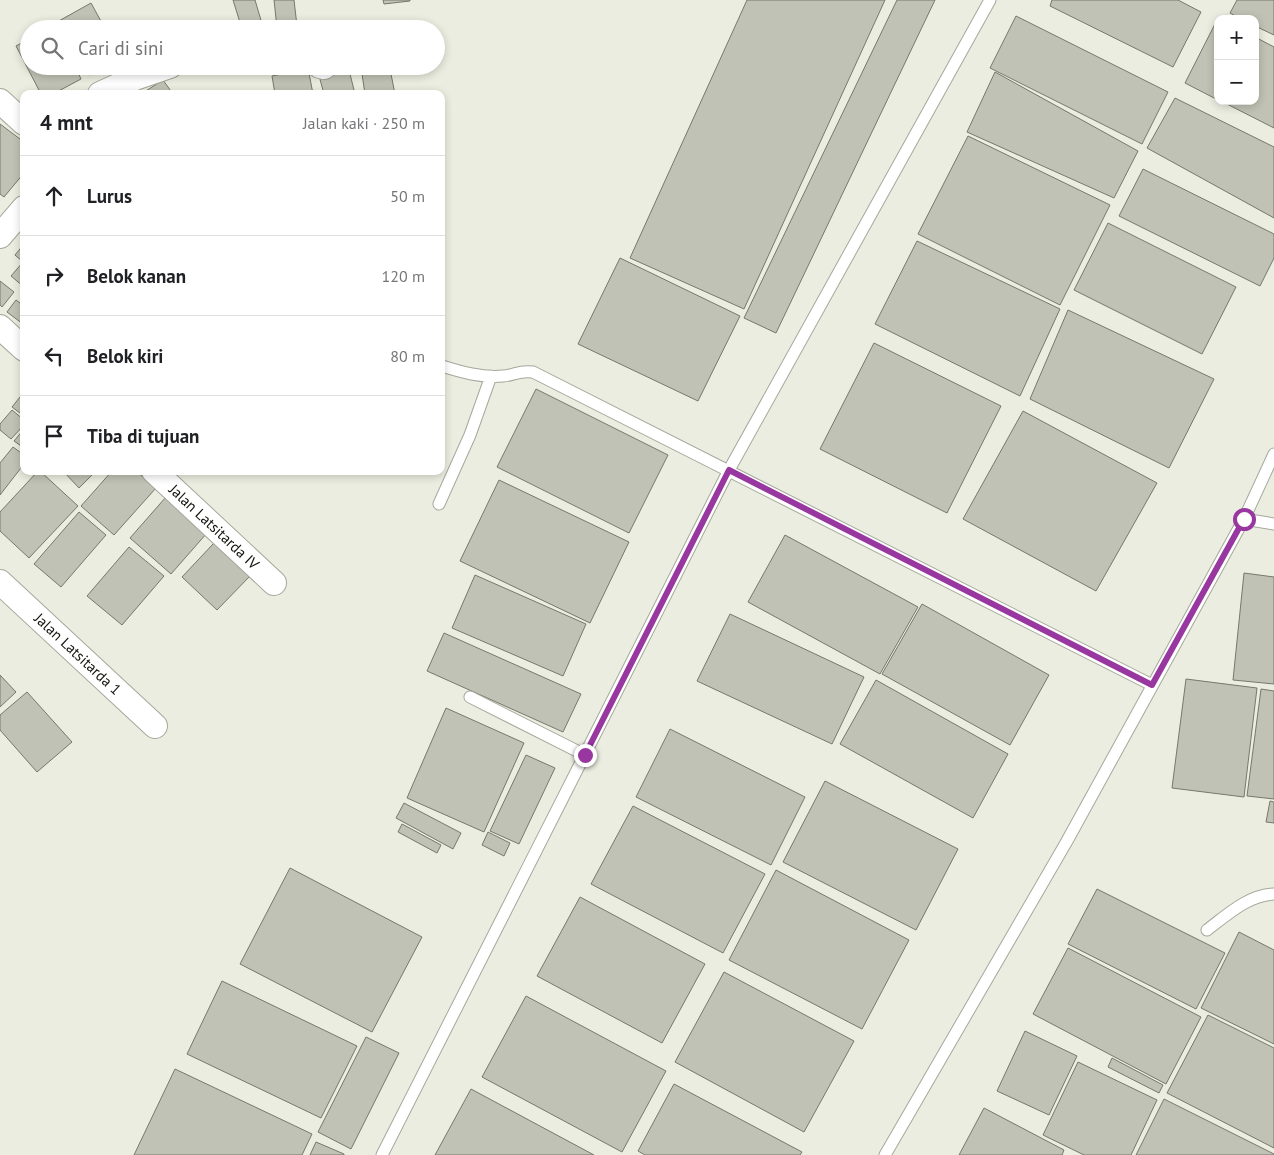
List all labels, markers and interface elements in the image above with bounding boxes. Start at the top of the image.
map controls [1214,15,1259,105]
button: + [1214,15,1259,60]
search box [20,20,445,75]
icon: search [38,34,66,62]
text: Cari di sini [78,36,164,60]
button: − [1214,60,1259,105]
text: 4 mnt [40,109,93,136]
text: Jalan kaki · 250 m [303,113,425,133]
icon: ahead [40,182,68,210]
text: Lurus [87,184,132,208]
text: 50 m [390,186,425,206]
icon: right [40,262,68,290]
text: Belok kanan [87,264,186,288]
text: 120 m [382,266,425,286]
icon: left [40,342,68,370]
text: Belok kiri [87,344,163,368]
text: 80 m [390,346,425,366]
icon: arrive [40,422,68,450]
text: Tiba di tujuan [87,424,199,448]
street label: Jalan Latsitarda IV [165,479,264,574]
route start [1233,508,1256,531]
street label: Jalan Latsitarda 1 [30,608,125,699]
route end [574,744,597,767]

